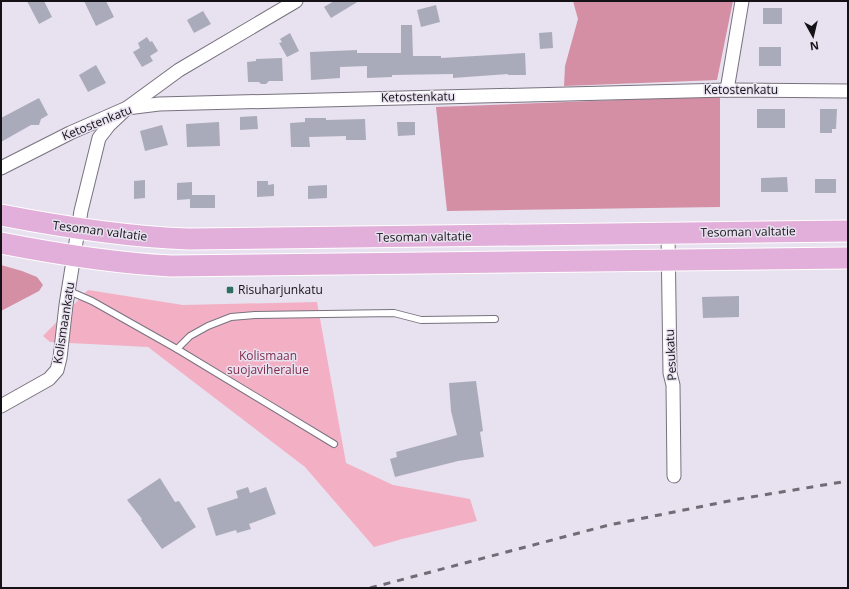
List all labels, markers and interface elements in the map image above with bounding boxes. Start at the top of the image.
north arrow [793,16,833,56]
text: N [809,38,820,54]
street label: Ketostenkatu [704,81,778,98]
street label: Ketostenkatu [381,87,455,106]
street label: Ketostenkatu [59,101,134,144]
street label: Tesoman valtatie [52,216,149,245]
street label: Tesoman valtatie [700,222,796,241]
street label: Tesoman valtatie [376,227,472,246]
street label: Kolismaankatu [49,281,78,365]
place label: Risuharjunkatu [238,281,323,298]
marker: Risuharjunkatu [225,285,235,295]
street label: Pesukatu [661,329,680,381]
park label: Kolismaan suojaviheralue [227,347,309,378]

